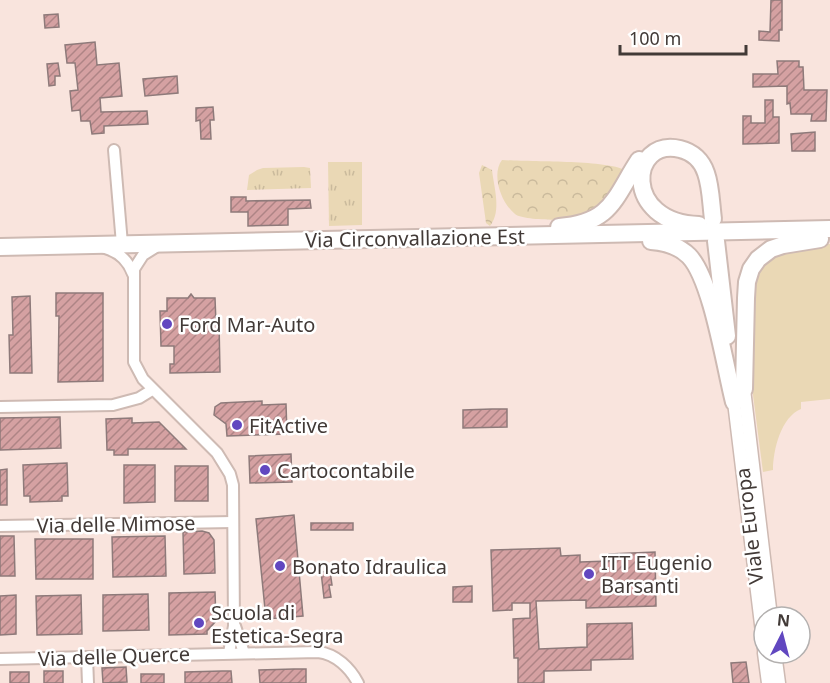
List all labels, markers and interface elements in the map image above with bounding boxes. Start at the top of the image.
scale bar [620,18,746,56]
text: 100 m [629,26,681,50]
street label: Via Circonvallazione Est [305,223,525,253]
place label: Ford Mar-Auto [179,311,315,338]
marker: Ford Mar-Auto [160,317,174,331]
place label: FitActive [249,412,328,439]
marker: FitActive [230,418,244,432]
place label: Cartocontabile [277,457,415,484]
marker: Cartocontabile [258,463,272,477]
street label: Viale Europa [728,466,770,586]
street label: Via delle Mimose [36,509,196,539]
place label: ITT Eugenio Barsanti [601,549,712,599]
place label: Bonato Idraulica [292,553,447,580]
marker: Bonato Idraulica [273,559,287,573]
marker: ITT Eugenio Barsanti [582,567,596,581]
place label: Scuola di Estetica-Segra [211,599,343,649]
north arrow [752,605,812,665]
text: N [776,608,791,632]
marker: Scuola di Estetica-Segra [192,616,206,630]
street label: Via delle Querce [38,640,190,672]

